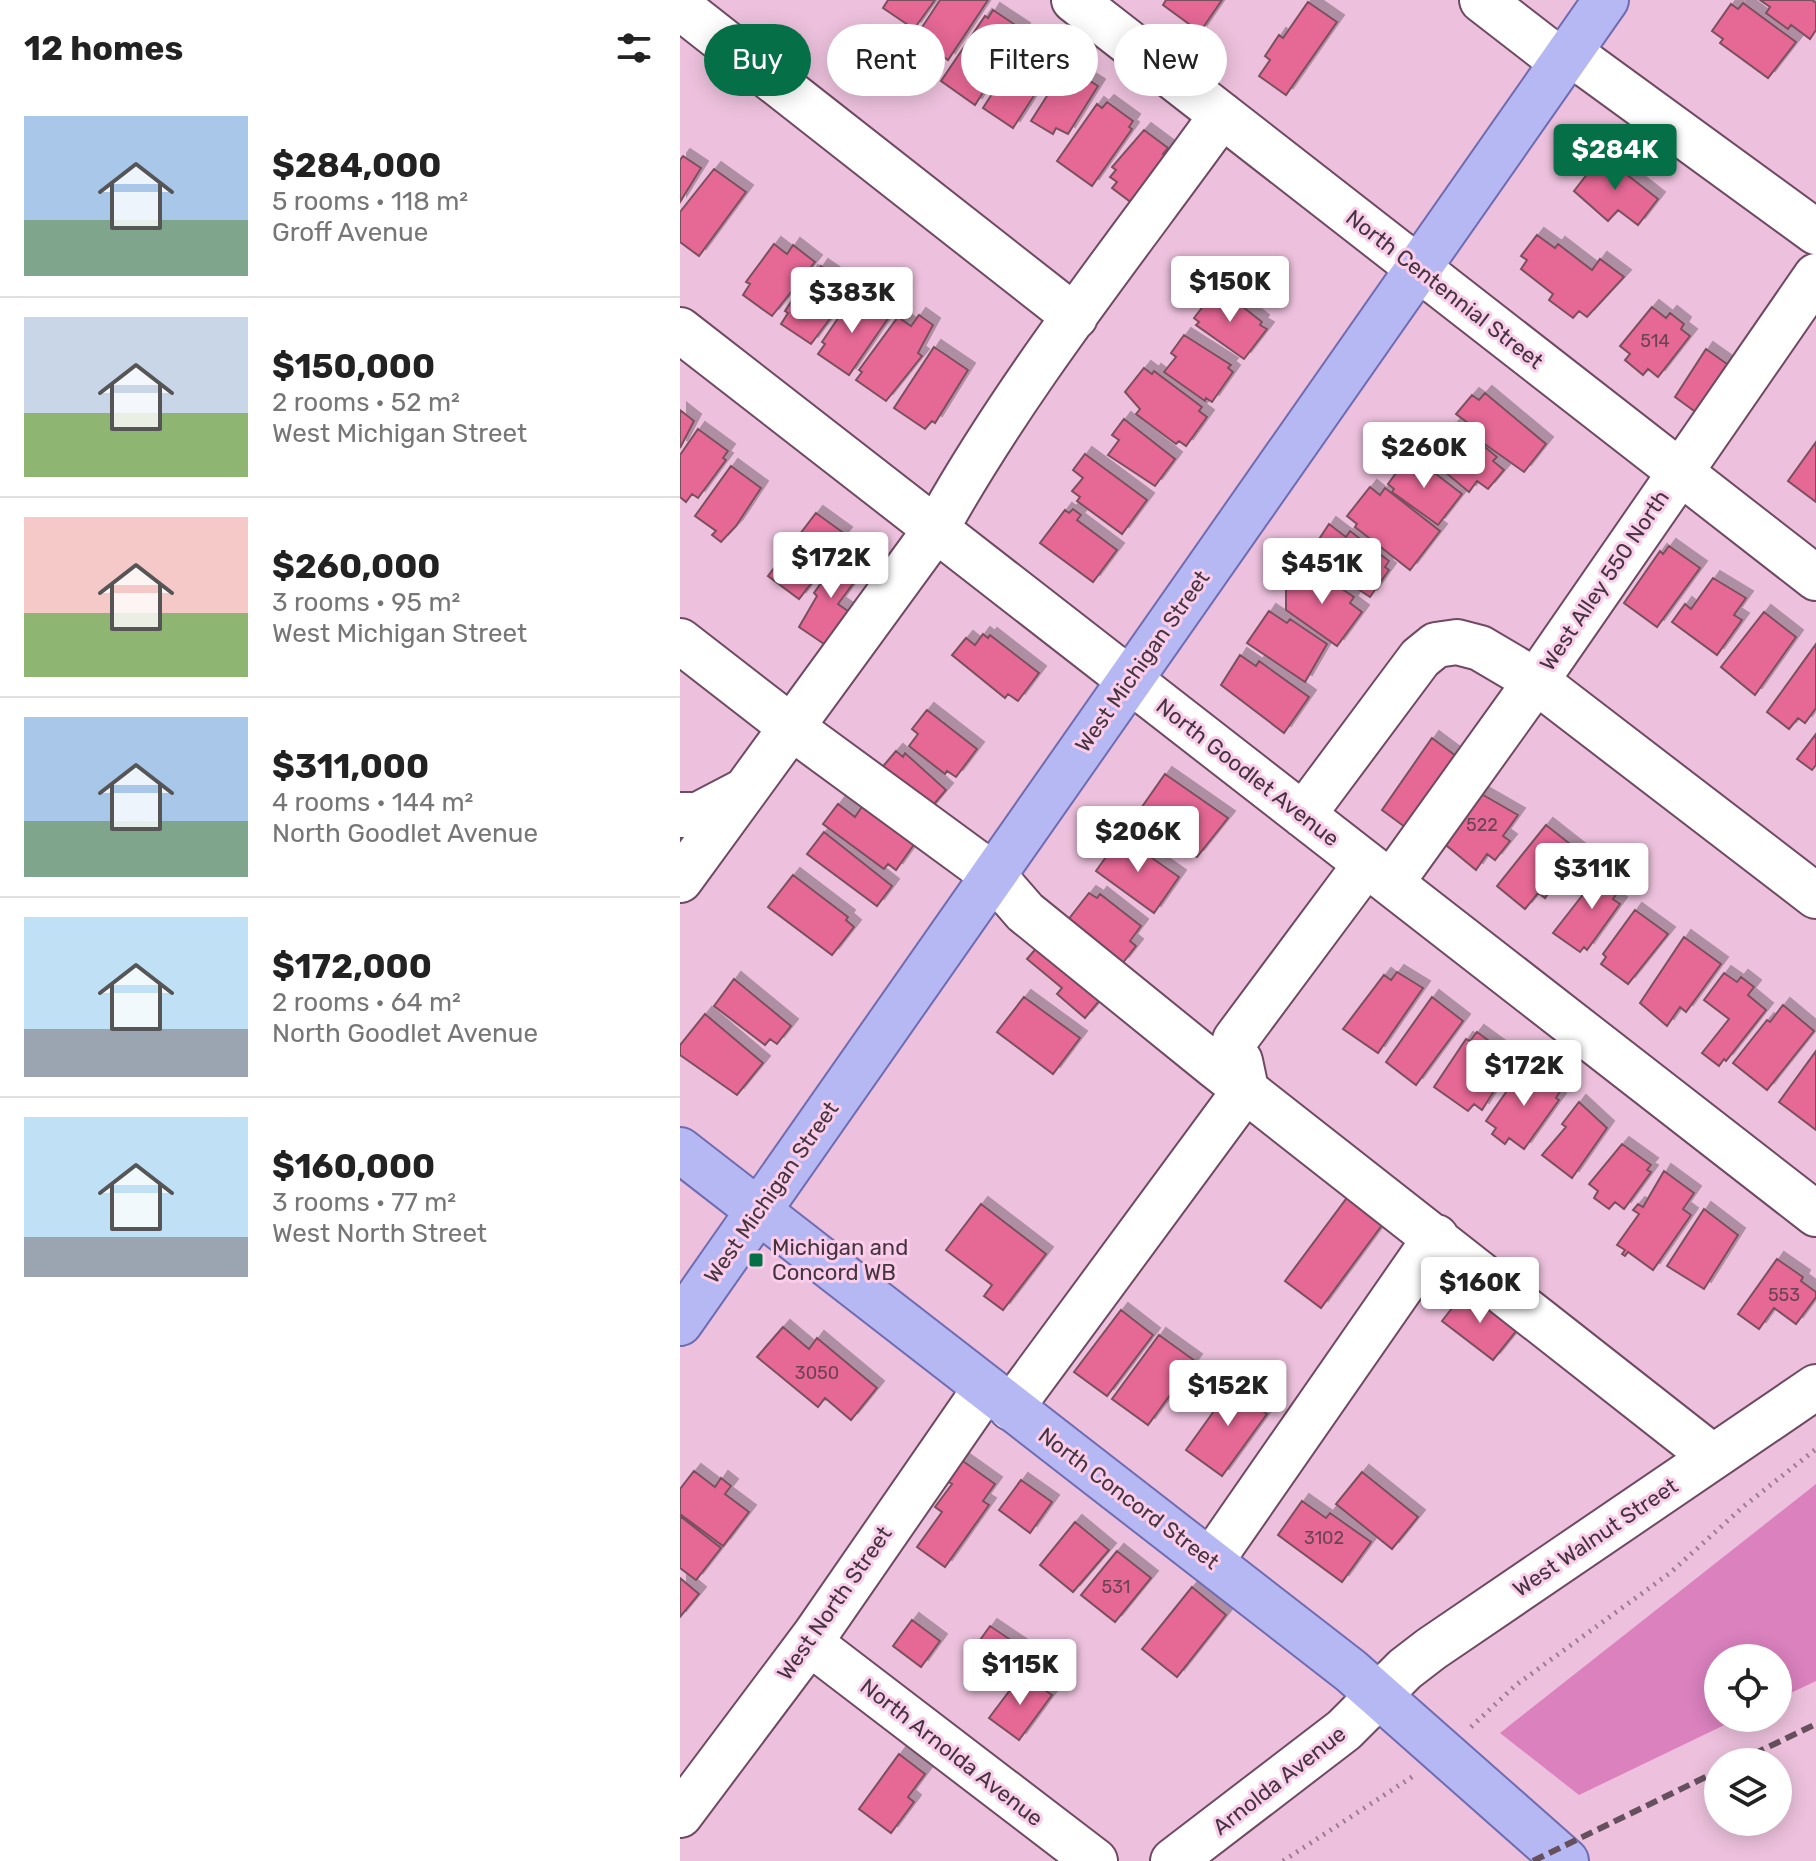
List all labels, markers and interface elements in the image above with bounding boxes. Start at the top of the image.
chip: Buy [704,24,811,96]
chip: Rent [827,24,945,96]
chip: Filters [961,24,1098,96]
chip: New [1114,24,1227,96]
icon: filters [612,26,656,70]
text: 12 homes [24,28,183,69]
pin: $284K [1559,124,1671,192]
text: $284K [1572,134,1658,165]
text: $284,000 [272,145,441,186]
icon: home [88,148,184,244]
text: 5 rooms · 118 m² [272,186,468,217]
street label: North Centennial Street [1341,204,1549,375]
text: Groff Avenue [272,217,428,248]
pin: $150K [1174,256,1286,324]
text: $150K [1189,266,1271,297]
pin: $383K [796,267,908,335]
text: $383K [809,277,895,308]
house number: 514 [1640,330,1670,352]
text: $150,000 [272,346,435,387]
icon: home [88,349,184,445]
text: 2 rooms · 52 m² [272,387,460,418]
text: West Michigan Street [272,418,527,449]
pin: $260K [1368,422,1480,490]
text: $260K [1381,432,1467,463]
street label: West Alley 550 North [1534,485,1675,676]
pin: $172K [775,532,887,600]
pin: $451K [1266,538,1378,606]
text: $172K [791,542,871,573]
text: $260,000 [272,546,440,587]
text: $451K [1281,548,1363,579]
icon: home [88,549,184,645]
street label: West Michigan Street [1069,565,1216,757]
text: 3 rooms · 95 m² [272,587,460,618]
text: West Michigan Street [272,618,527,649]
street label: North Goodlet Avenue [1151,692,1345,852]
text: $311,000 [272,746,429,787]
icon: home [88,749,184,845]
text: 4 rooms · 144 m² [272,787,473,818]
pin: $206K [1082,806,1194,874]
house number: 522 [1466,814,1498,836]
text: $206K [1095,816,1181,847]
text: North Goodlet Avenue [272,818,538,849]
pin: $311K [1536,843,1648,911]
text: $311K [1553,853,1631,884]
text: $172,000 [272,946,432,987]
icon: home [88,949,184,1045]
text: 2 rooms · 64 m² [272,987,461,1018]
text: North Goodlet Avenue [272,1018,538,1049]
pin: $172K [1468,1040,1580,1108]
text: $172K [1484,1050,1564,1081]
street label: West Michigan Street [698,1096,845,1288]
text: $160,000 [272,1146,435,1187]
icon: home [88,1149,184,1245]
text: 3 rooms · 77 m² [272,1187,456,1218]
text: West North Street [272,1218,487,1249]
place label: Michigan and Concord WB [772,1234,908,1286]
marker: Michigan and Concord WB [747,1251,765,1269]
pin: $160K [1424,1257,1536,1325]
text: $160K [1439,1267,1521,1298]
house number: 553 [1768,1284,1800,1306]
pin: $152K [1172,1360,1284,1428]
house number: 3050 [795,1362,839,1384]
text: $152K [1187,1370,1269,1401]
street label: North Concord Street [1033,1422,1225,1575]
street label: West Walnut Street [1508,1472,1683,1603]
street label: West North Street [771,1521,898,1686]
house number: 3102 [1304,1527,1344,1549]
house number: 531 [1102,1576,1130,1598]
pin: $115K [964,1639,1076,1707]
map controls [1704,1644,1792,1836]
button: locate [1704,1644,1792,1732]
text: $115K [981,1649,1059,1680]
street label: North Arnolda Avenue [855,1673,1048,1832]
street label: Arnolda Avenue [1207,1720,1351,1841]
button: layers [1704,1748,1792,1836]

